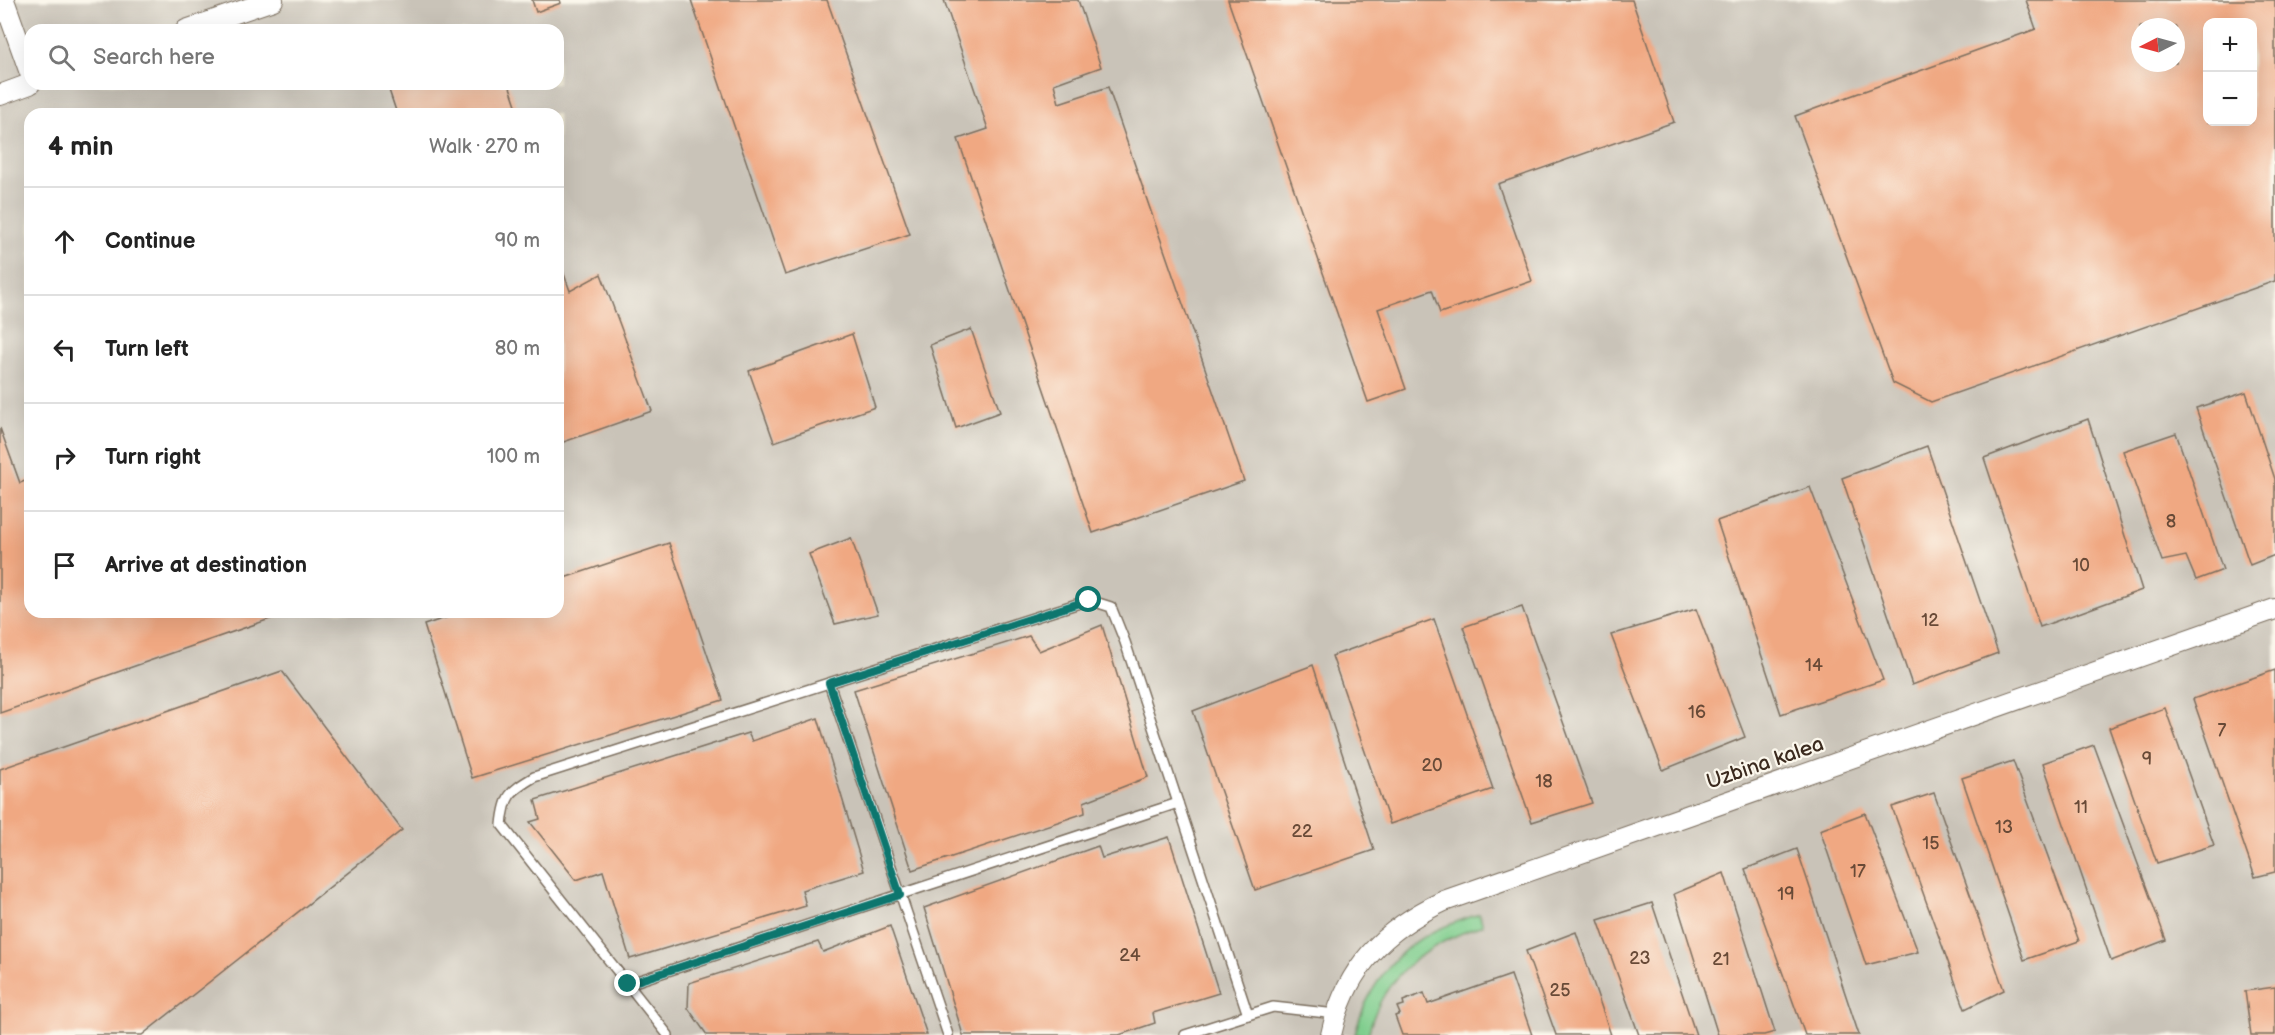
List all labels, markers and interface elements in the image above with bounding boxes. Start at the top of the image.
north arrow [2131,18,2185,72]
map controls [2203,18,2257,126]
button: + [2203,18,2257,72]
search box [24,24,564,90]
icon: search [45,41,78,74]
text: Search here [93,44,215,71]
button: − [2203,72,2257,126]
text: 4 min [48,132,113,163]
text: Walk · 270 m [429,135,540,159]
icon: ahead [48,225,81,258]
text: Continue [105,228,195,255]
text: 90 m [495,229,540,253]
icon: left [48,333,81,366]
text: Turn left [105,336,189,363]
text: 80 m [495,337,540,361]
icon: right [48,441,81,474]
text: Turn right [105,444,201,471]
text: 100 m [487,445,540,469]
house number: 8 [2166,511,2176,532]
icon: arrive [48,549,81,582]
text: Arrive at destination [105,552,307,579]
house number: 10 [2072,555,2090,576]
route start [1075,586,1101,612]
house number: 12 [1921,610,1939,631]
house number: 14 [1805,655,1823,676]
house number: 16 [1688,702,1706,723]
house number: 7 [2218,720,2227,741]
street label: Uzbina kalea [1703,731,1827,795]
house number: 9 [2142,749,2152,770]
house number: 20 [1421,755,1443,776]
house number: 18 [1535,771,1553,792]
house number: 11 [2074,797,2088,818]
house number: 13 [1995,817,2013,838]
house number: 22 [1291,821,1313,842]
house number: 15 [1922,833,1940,854]
house number: 17 [1850,861,1866,882]
house number: 19 [1777,884,1795,905]
house number: 24 [1119,945,1141,966]
house number: 23 [1629,948,1651,969]
house number: 21 [1712,949,1730,970]
route end [614,970,640,996]
house number: 25 [1550,980,1570,1001]

